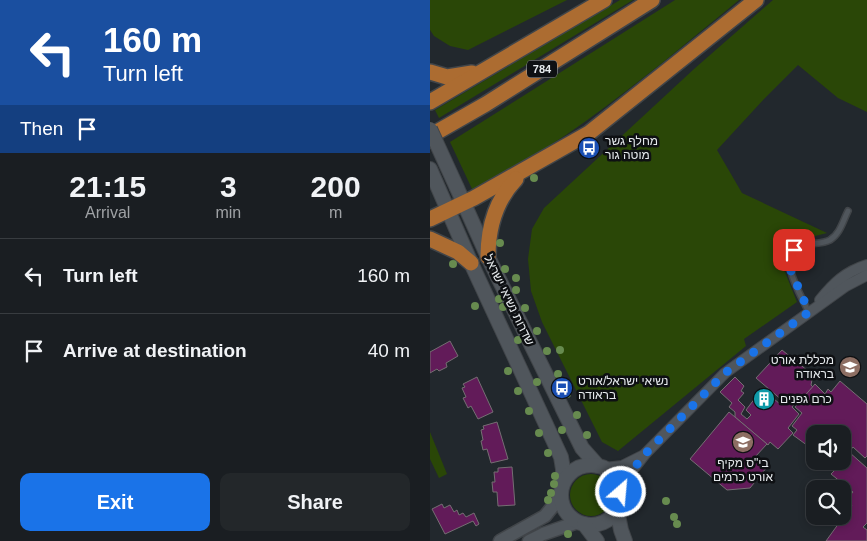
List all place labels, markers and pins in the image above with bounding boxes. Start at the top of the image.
place label: מחלף גשר מוטה גור [605,134,658,162]
bus stop icon: מחלף גשר מוטה גור [577,136,601,160]
pin [773,229,815,271]
place label: מכללת אורט בראודה [771,353,834,381]
school or university icon: מכללת אורט בראודה [838,355,862,379]
place label: נשיאי ישראל/אורט בראודה [578,374,668,402]
bus stop icon: נשיאי ישראל/אורט בראודה [550,376,574,400]
building icon: כרם גפנים [752,387,776,411]
place label: כרם גפנים [780,392,832,406]
school or university icon: בי"ס מקיף אורט כרמים [731,430,755,454]
place label: בי"ס מקיף אורט כרמים [713,456,773,484]

